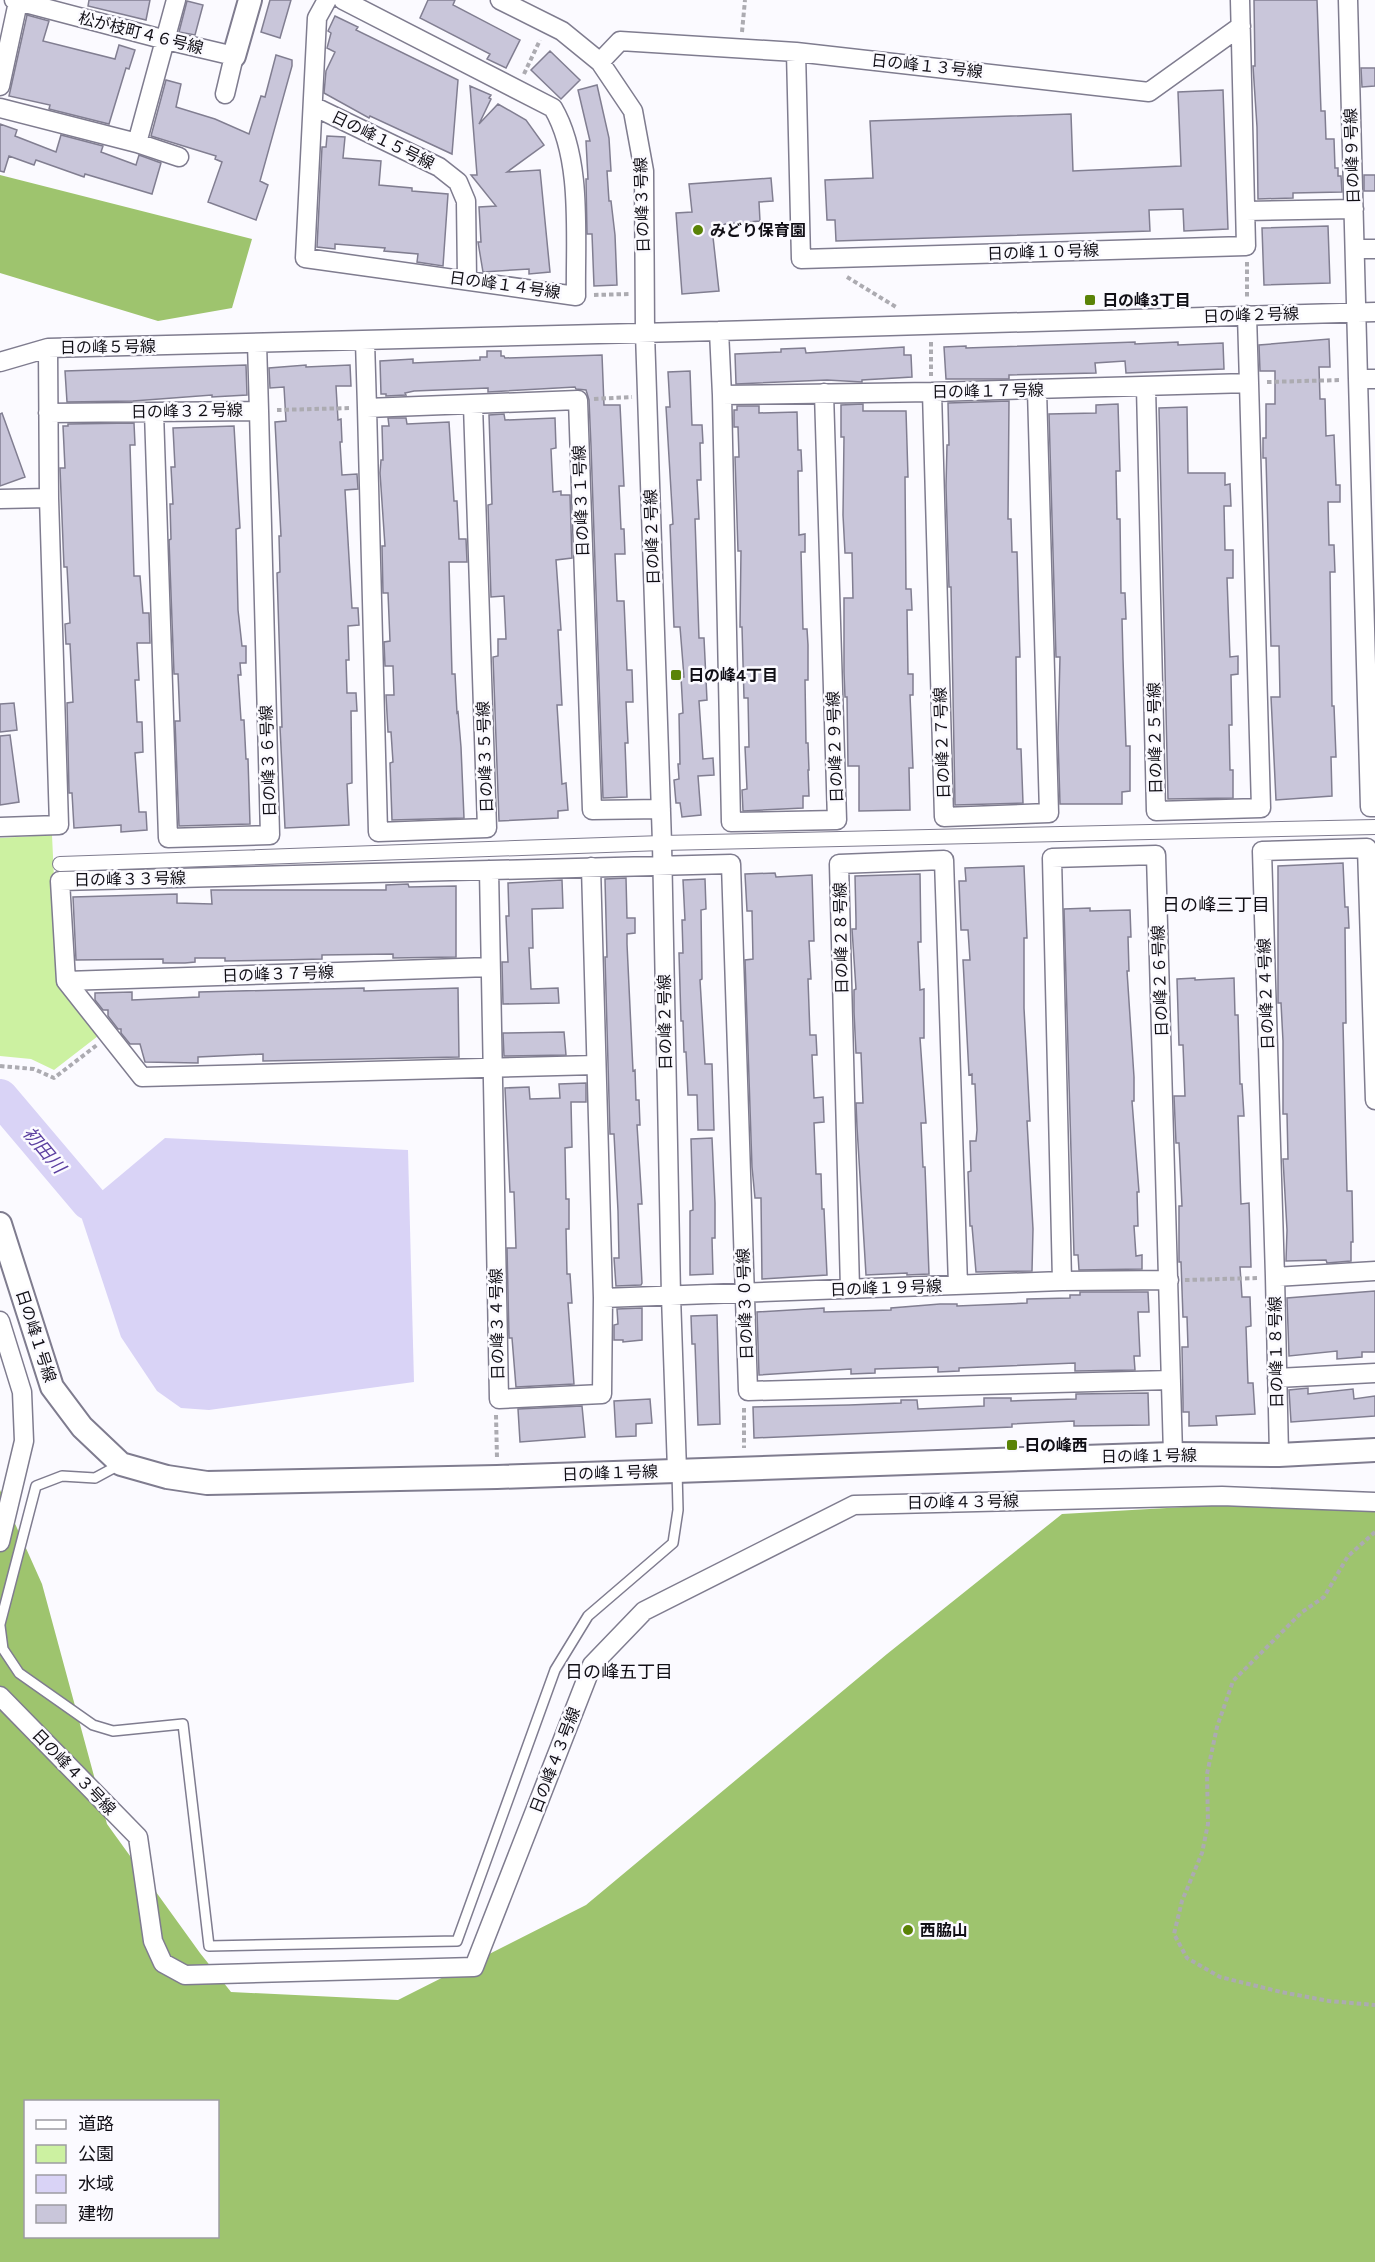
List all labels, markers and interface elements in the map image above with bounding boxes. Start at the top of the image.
street label: 松が枝町４６号線 [77,8,205,58]
street label: 日の峰１３号線 [870,51,984,81]
street label: 日の峰１５号線 [328,107,438,173]
street label: 日の峰９号線 [1341,108,1363,204]
street label: 日の峰３号線 [631,157,653,253]
place label: みどり保育園 [710,221,806,240]
marker: みどり保育園 [691,223,705,237]
street label: 日の峰１０号線 [987,241,1099,263]
street label: 日の峰１４号線 [448,268,562,302]
place label: 日の峰3丁目 [1102,291,1191,310]
marker: 日の峰3丁目 [1083,293,1097,307]
street label: 日の峰２号線 [1203,304,1299,326]
street label: 日の峰５号線 [60,337,156,357]
street label: 日の峰１７号線 [932,381,1044,401]
street label: 日の峰３２号線 [131,401,243,421]
street label: 日の峰３１号線 [570,445,592,557]
street label: 日の峰２号線 [641,489,663,585]
place label: 日の峰4丁目 [688,666,778,685]
marker: 日の峰4丁目 [669,668,683,682]
street label: 日の峰２５号線 [1145,682,1165,794]
street label: 日の峰２７号線 [931,687,953,799]
street label: 日の峰２９号線 [824,691,846,803]
street label: 日の峰３５号線 [474,701,496,813]
street label: 日の峰３６号線 [257,705,279,817]
street label: 日の峰３３号線 [74,869,186,889]
street label: 日の峰２８号線 [831,882,851,994]
district label: 日の峰三丁目 [1162,894,1270,916]
street label: 日の峰２６号線 [1149,925,1171,1037]
street label: 日の峰２４号線 [1255,938,1277,1050]
street label: 日の峰３７号線 [222,963,334,985]
street label: 日の峰２号線 [655,974,675,1070]
water label: 初田川 [18,1122,71,1179]
street label: 日の峰３０号線 [734,1248,756,1360]
street label: 日の峰３４号線 [487,1268,507,1380]
street label: 日の峰１９号線 [830,1277,942,1299]
street label: 日の峰１号線 [12,1287,60,1385]
street label: 日の峰１８号線 [1266,1296,1286,1408]
place label: 日の峰西 [1024,1436,1088,1455]
marker: 日の峰西 [1005,1438,1019,1452]
street label: 日の峰１号線 [1101,1446,1197,1466]
street label: 日の峰１号線 [562,1462,658,1484]
street label: 日の峰４３号線 [907,1492,1019,1512]
district label: 日の峰五丁目 [565,1661,673,1683]
street label: 日の峰４３号線 [526,1704,584,1816]
street label: 日の峰４３号線 [28,1725,120,1819]
place label: 西脇山 [920,1921,968,1940]
marker: 西脇山 [901,1923,915,1937]
legend [24,2100,219,2238]
text: 道路 [78,2113,114,2135]
text: 公園 [78,2143,114,2165]
text: 水域 [78,2173,114,2195]
text: 建物 [78,2203,114,2225]

